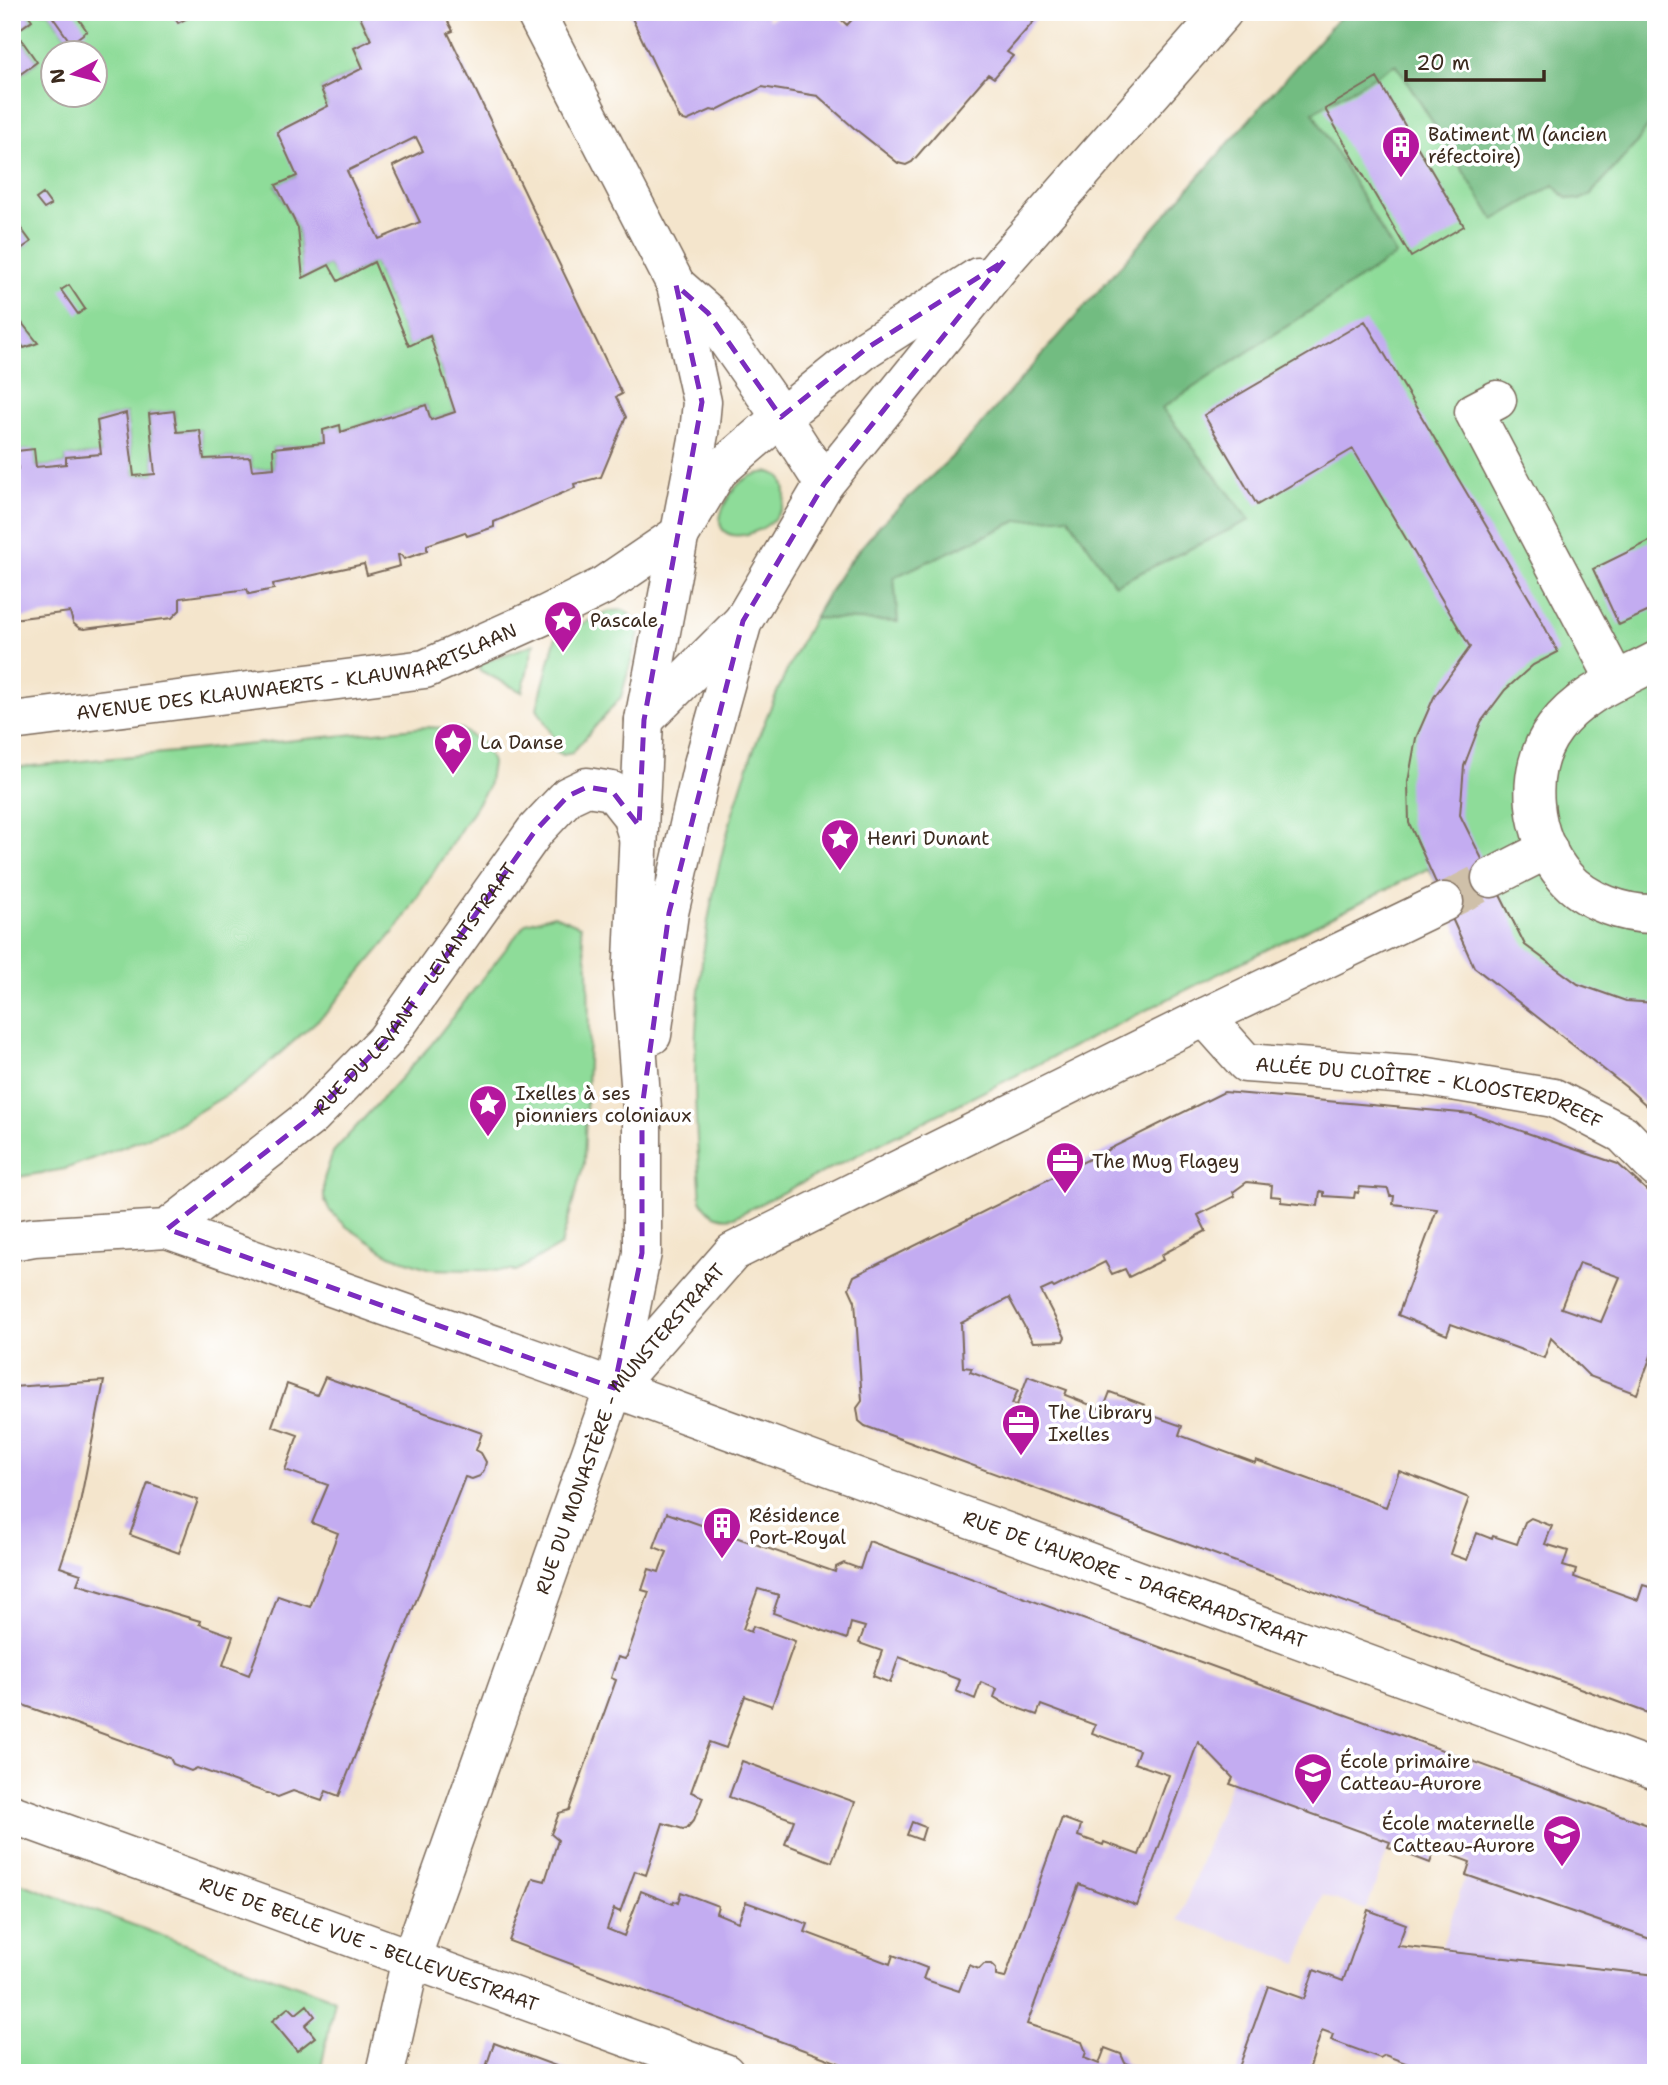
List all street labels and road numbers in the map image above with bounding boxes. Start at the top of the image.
street label: AVENUE DES KLAUWAERTS - KLAUWAARTSLAAN [75,617,520,725]
street label: RUE DU LEVANT - LEVANTSTRAAT [308,857,521,1120]
street label: ALLÉE DU CLOÎTRE - KLOOSTERDREEF [1255,1051,1607,1134]
street label: RUE DU MONASTÈRE - MUNSTERSTRAAT [529,1258,730,1598]
street label: RUE DE L'AURORE - DAGERAADSTRAAT [960,1505,1311,1653]
street label: RUE DE BELLE VUE - BELLEVUESTRAAT [196,1871,542,2017]

